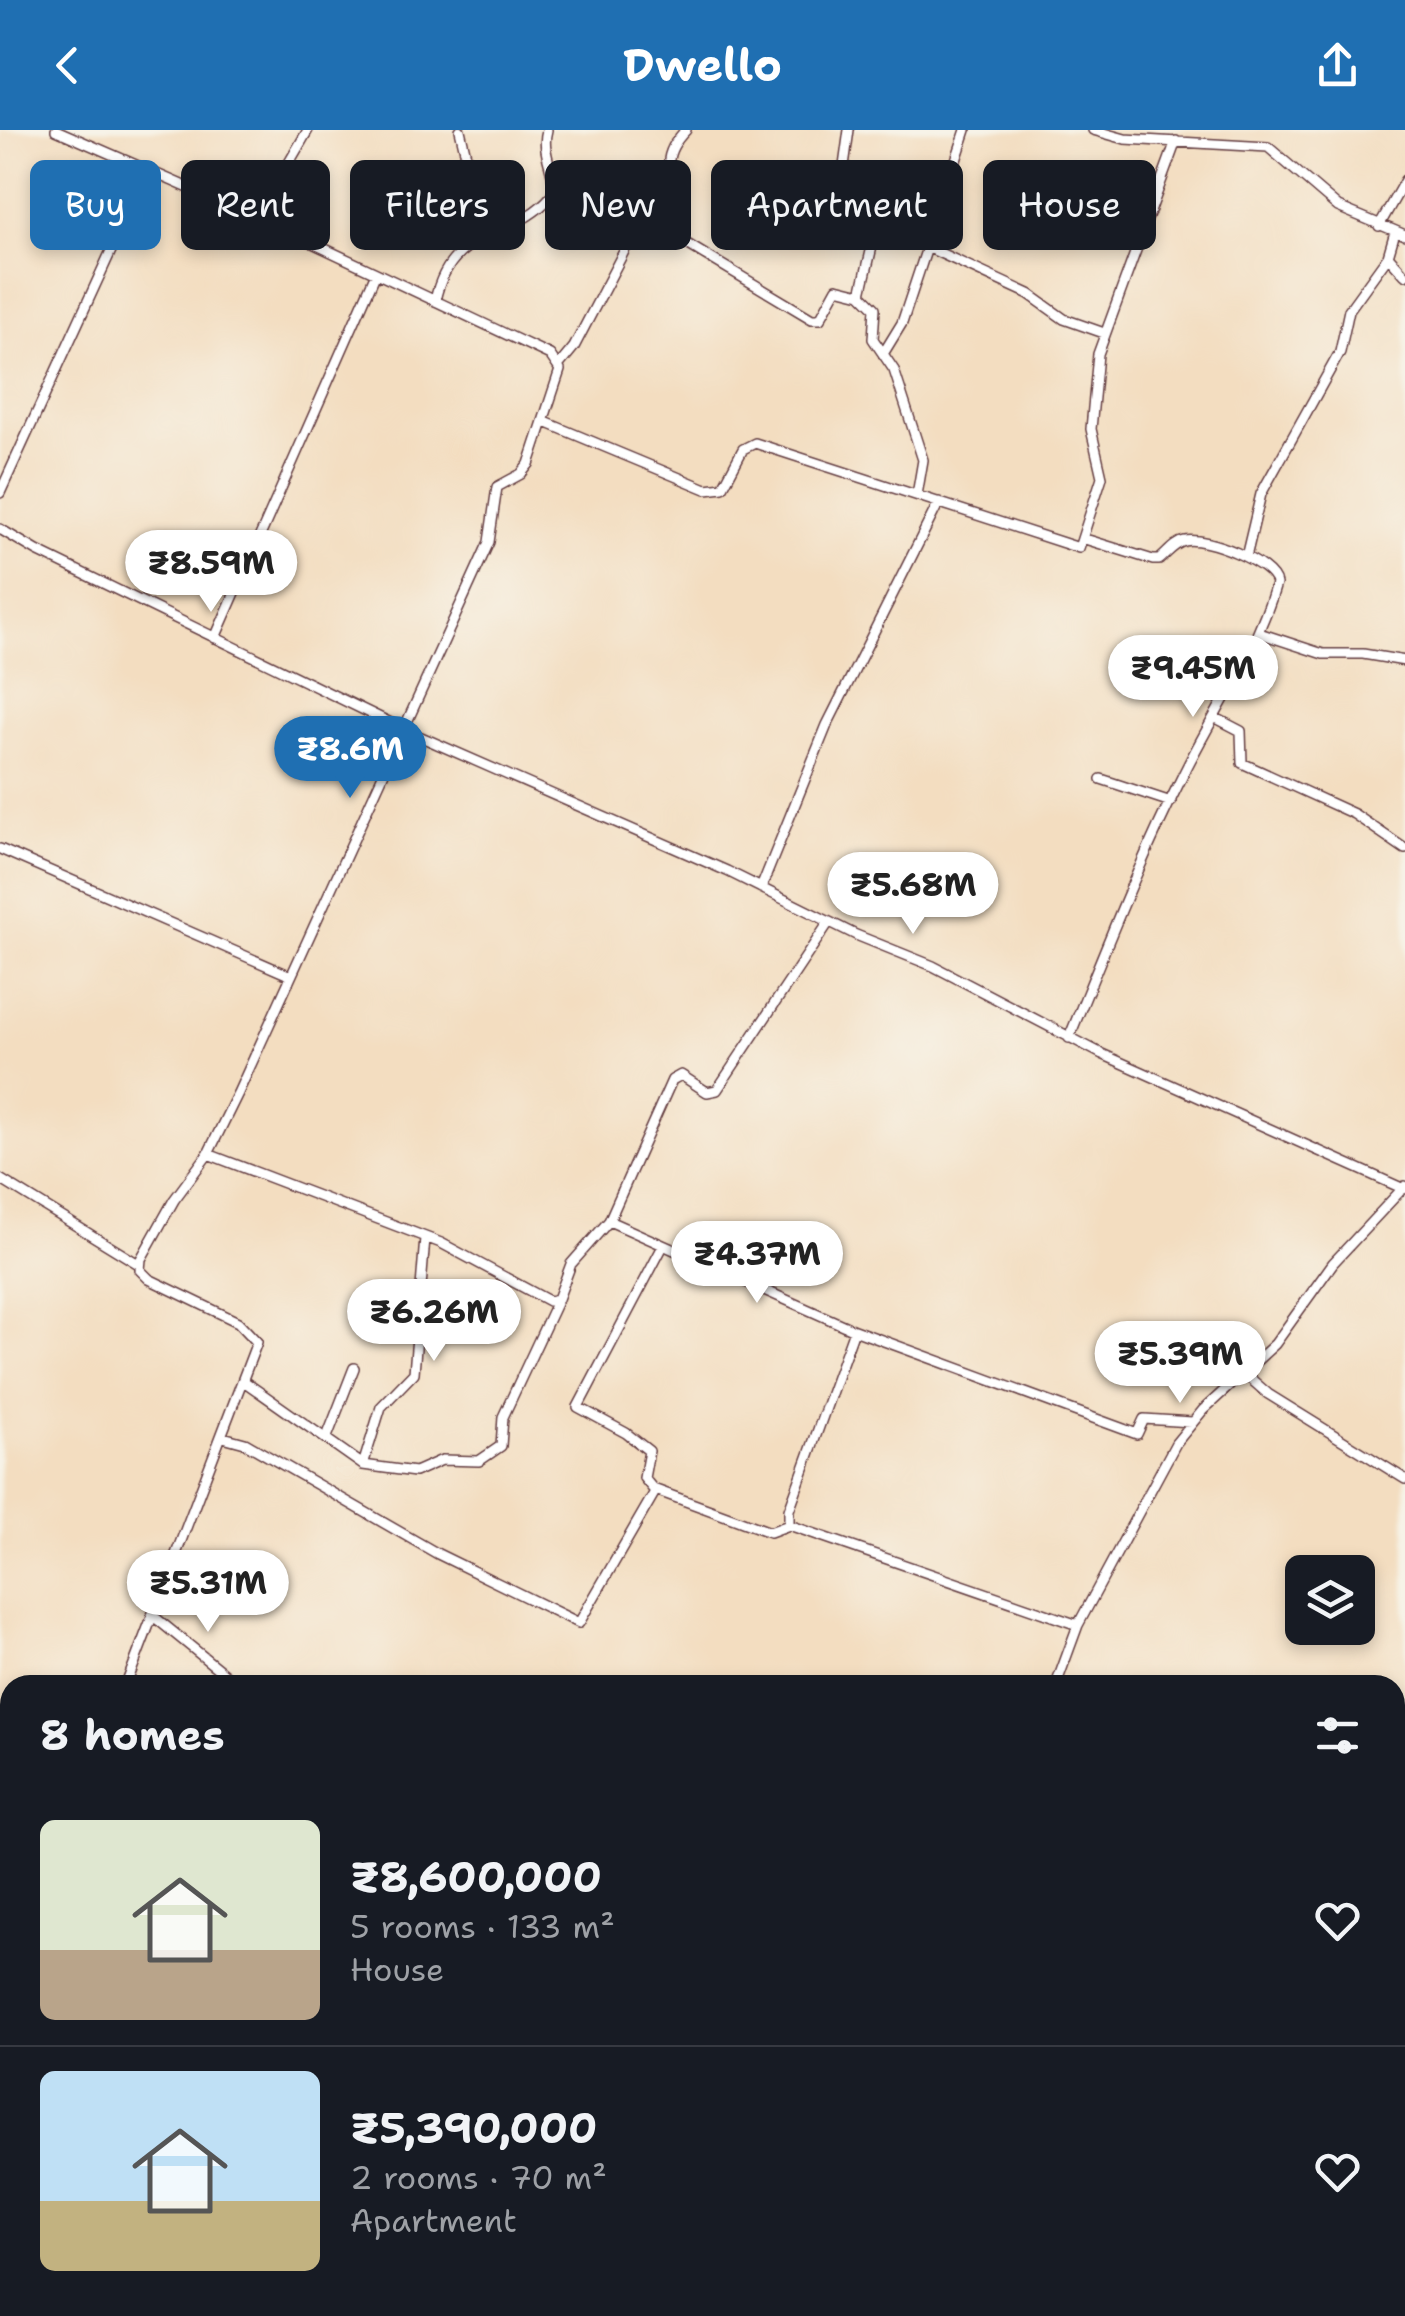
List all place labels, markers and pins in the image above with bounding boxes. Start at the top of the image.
pin: ₹8.59M [130,530,292,615]
pin: ₹9.45M [1112,635,1274,720]
pin: ₹8.6M [280,716,420,801]
pin: ₹5.68M [832,852,994,937]
pin: ₹4.37M [676,1221,838,1306]
pin: ₹6.26M [353,1279,515,1364]
pin: ₹5.39M [1099,1321,1261,1406]
pin: ₹5.31M [127,1550,289,1635]

